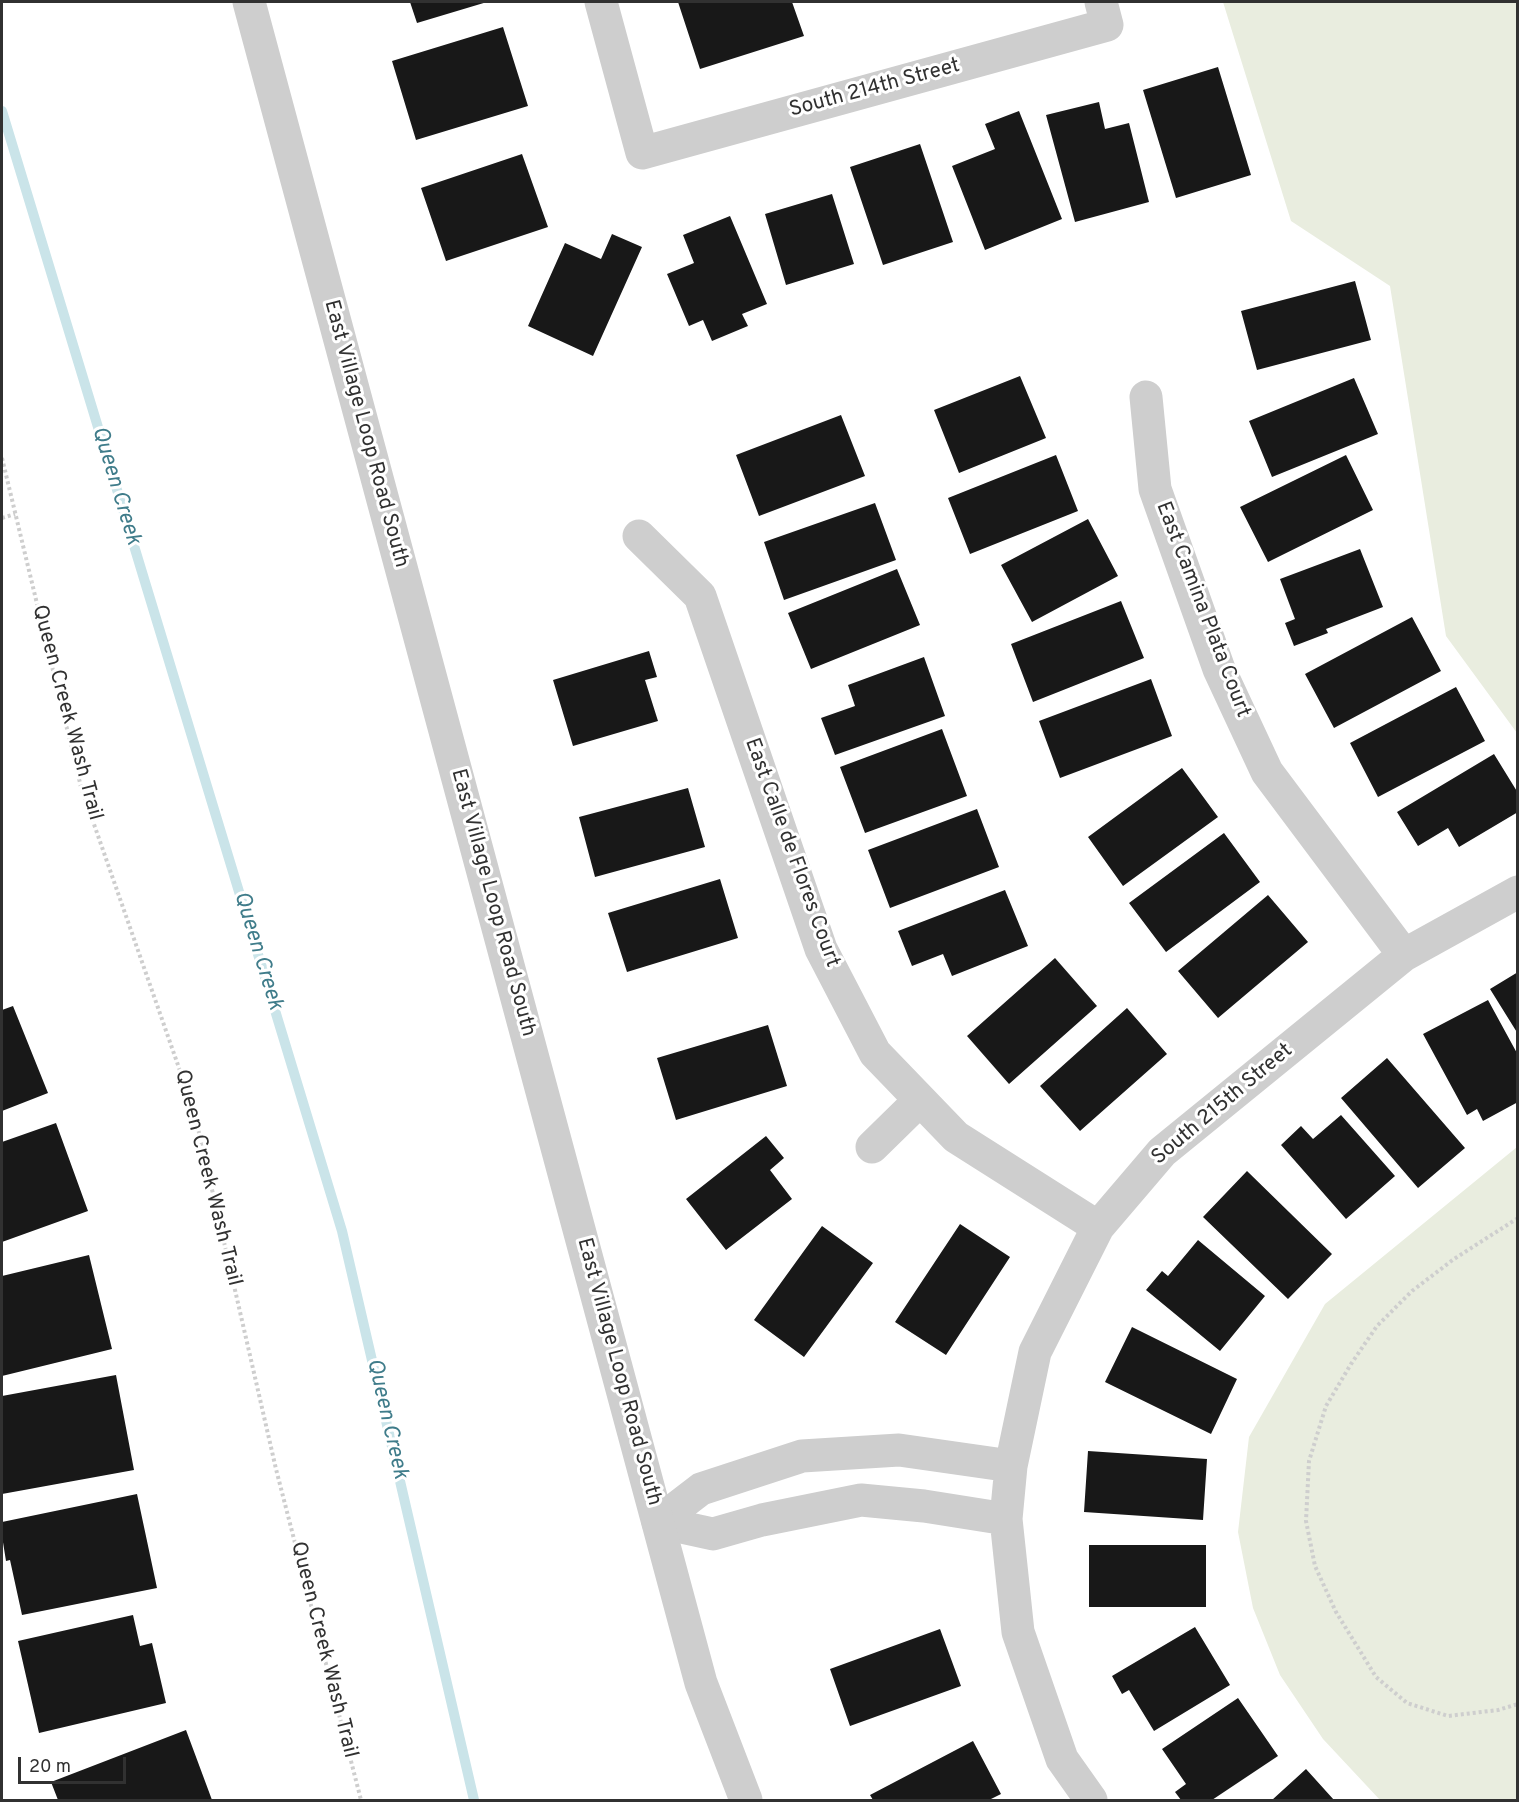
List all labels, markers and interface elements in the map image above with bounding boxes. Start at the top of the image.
street label: South 214th Street [787,54,963,124]
street label: East Village Loop Road South [317,297,413,571]
water label: Queen Creek [84,424,146,548]
street label: East Camina Plata Court [1149,499,1255,721]
street label: Queen Creek Wash Trail [25,602,107,824]
street label: East Calle de Flores Court [738,735,844,971]
street label: East Village Loop Road South [444,766,540,1040]
water label: Queen Creek [226,889,288,1013]
street label: South 215th Street [1148,1039,1298,1171]
street label: Queen Creek Wash Trail [168,1067,246,1289]
street label: East Village Loop Road South [570,1235,666,1509]
water label: Queen Creek [359,1356,413,1482]
street label: Queen Creek Wash Trail [284,1539,362,1761]
scale bar [21,1745,129,1783]
text: 20 m [29,1756,71,1779]

